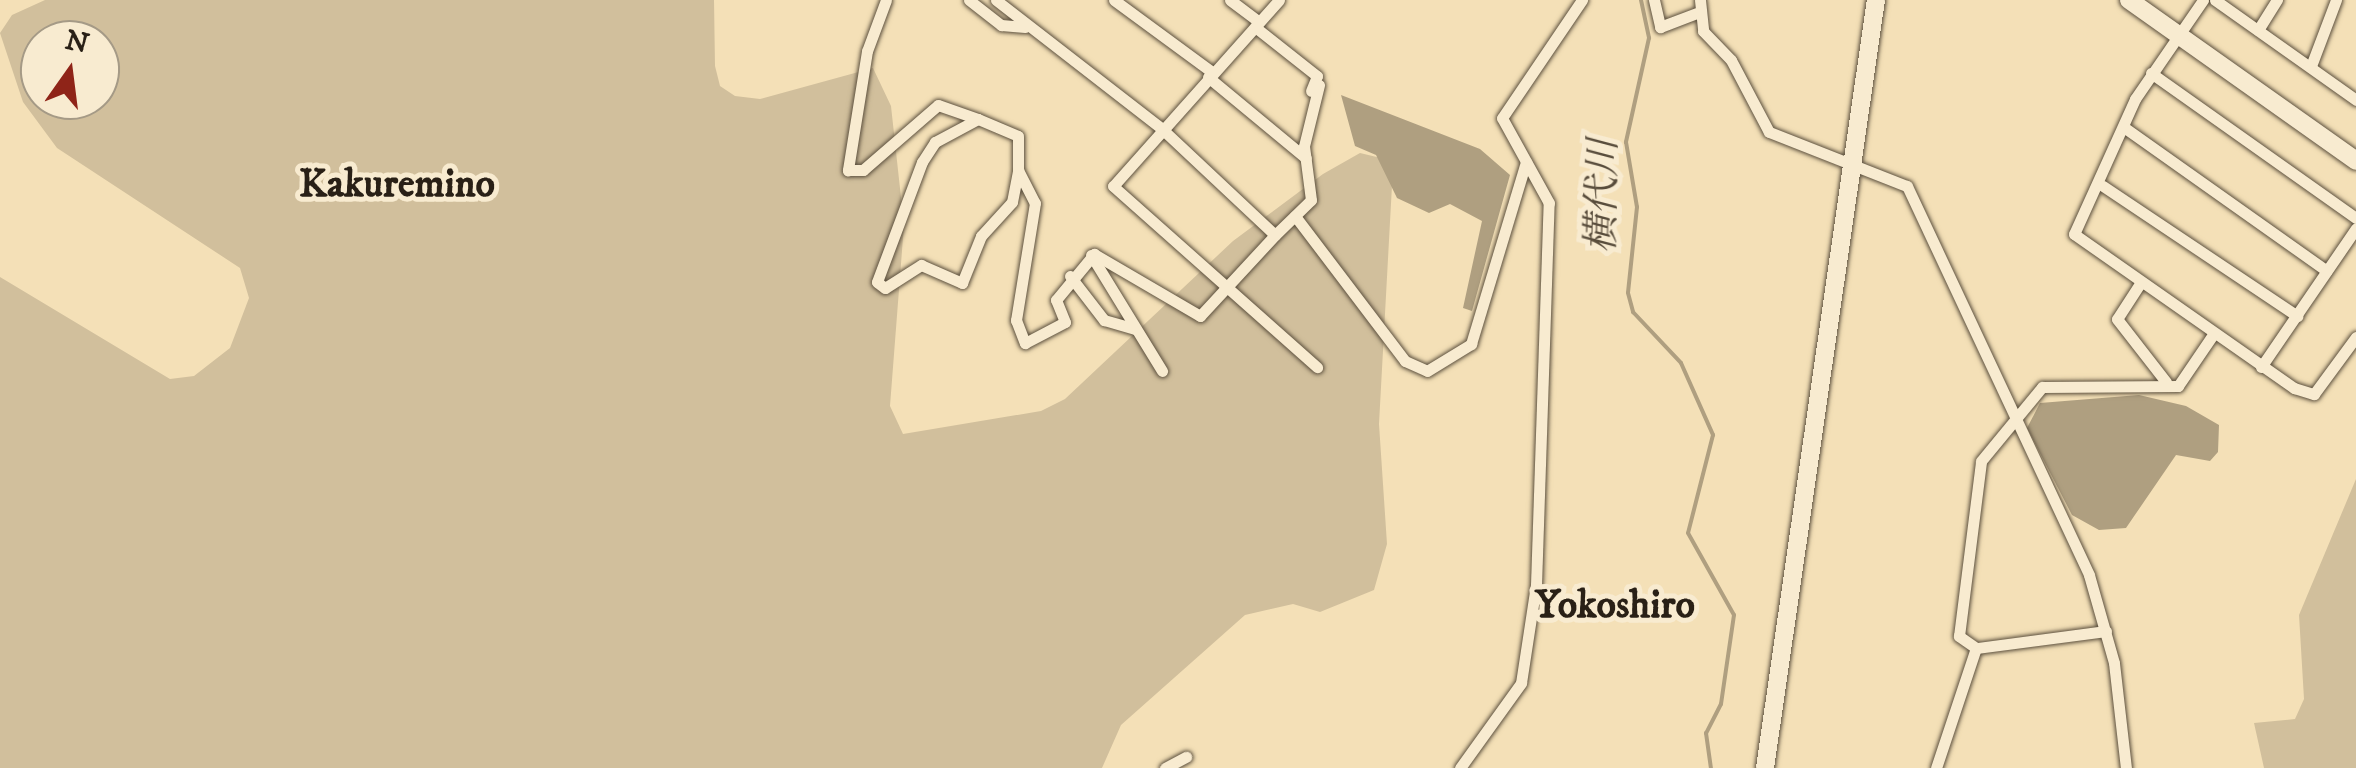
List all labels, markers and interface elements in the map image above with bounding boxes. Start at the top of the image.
north arrow [20,20,120,120]
text: N [62,23,92,62]
water label: 横代川 [1580,139,1628,253]
district label: Kakuremino [299,161,495,209]
district label: Yokoshiro [1535,582,1695,630]

